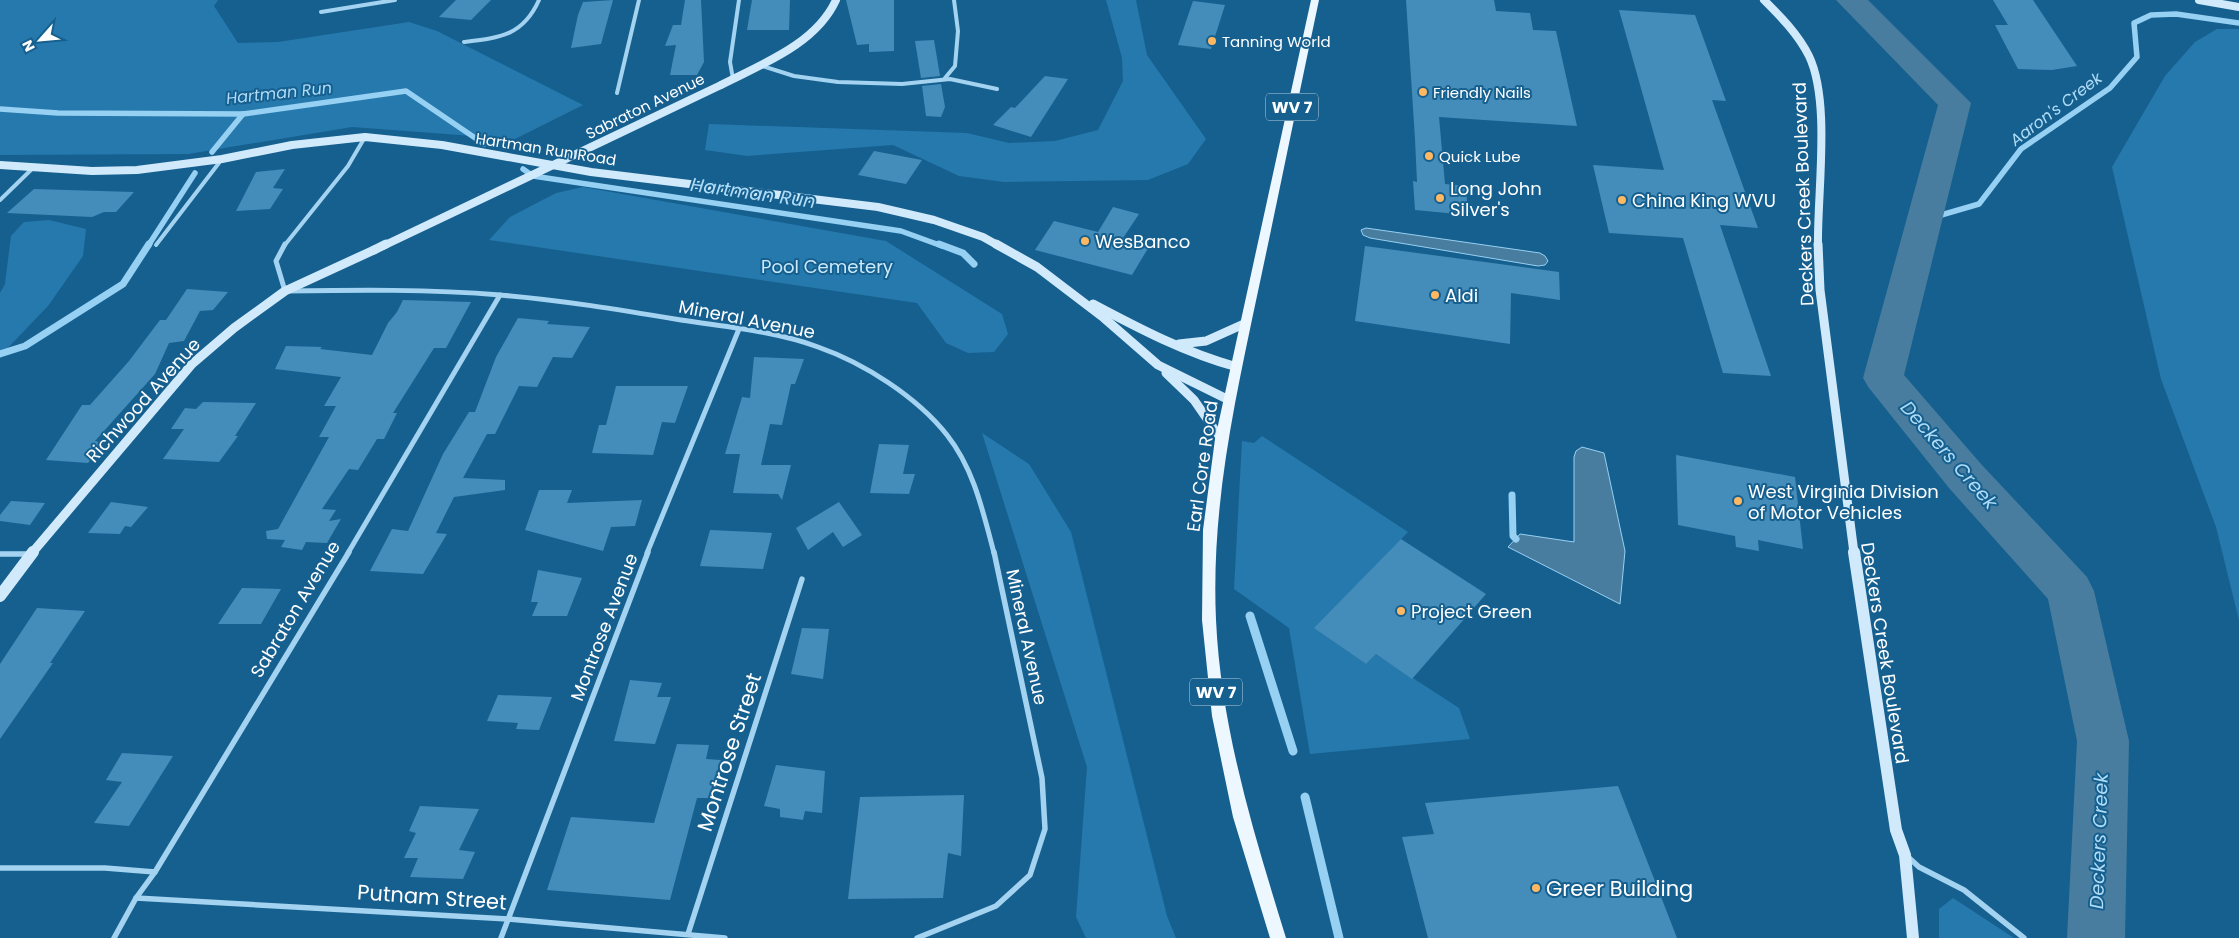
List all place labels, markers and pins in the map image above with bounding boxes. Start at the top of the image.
place label: Tanning World [1222,31,1331,52]
marker: Tanning World [1206,35,1218,47]
place label: Friendly Nails [1433,82,1531,103]
marker: Friendly Nails [1417,86,1429,98]
place label: Quick Lube [1439,146,1520,167]
marker: Quick Lube [1423,150,1435,162]
place label: Long John Silver's [1450,176,1542,222]
place label: China King WVU [1632,188,1776,213]
marker: Long John Silver's [1434,192,1446,204]
marker: China King WVU [1616,194,1628,206]
place label: WesBanco [1095,229,1190,254]
marker: WesBanco [1079,235,1091,247]
place label: Aldi [1445,283,1478,308]
marker: Aldi [1429,289,1441,301]
place label: West Virginia Division of Motor Vehicles [1748,479,1939,525]
marker: West Virginia Division of Motor Vehicles [1732,495,1744,507]
place label: Project Green [1411,599,1532,624]
marker: Project Green [1395,605,1407,617]
place label: Greer Building [1546,874,1693,903]
marker: Greer Building [1530,882,1542,894]

